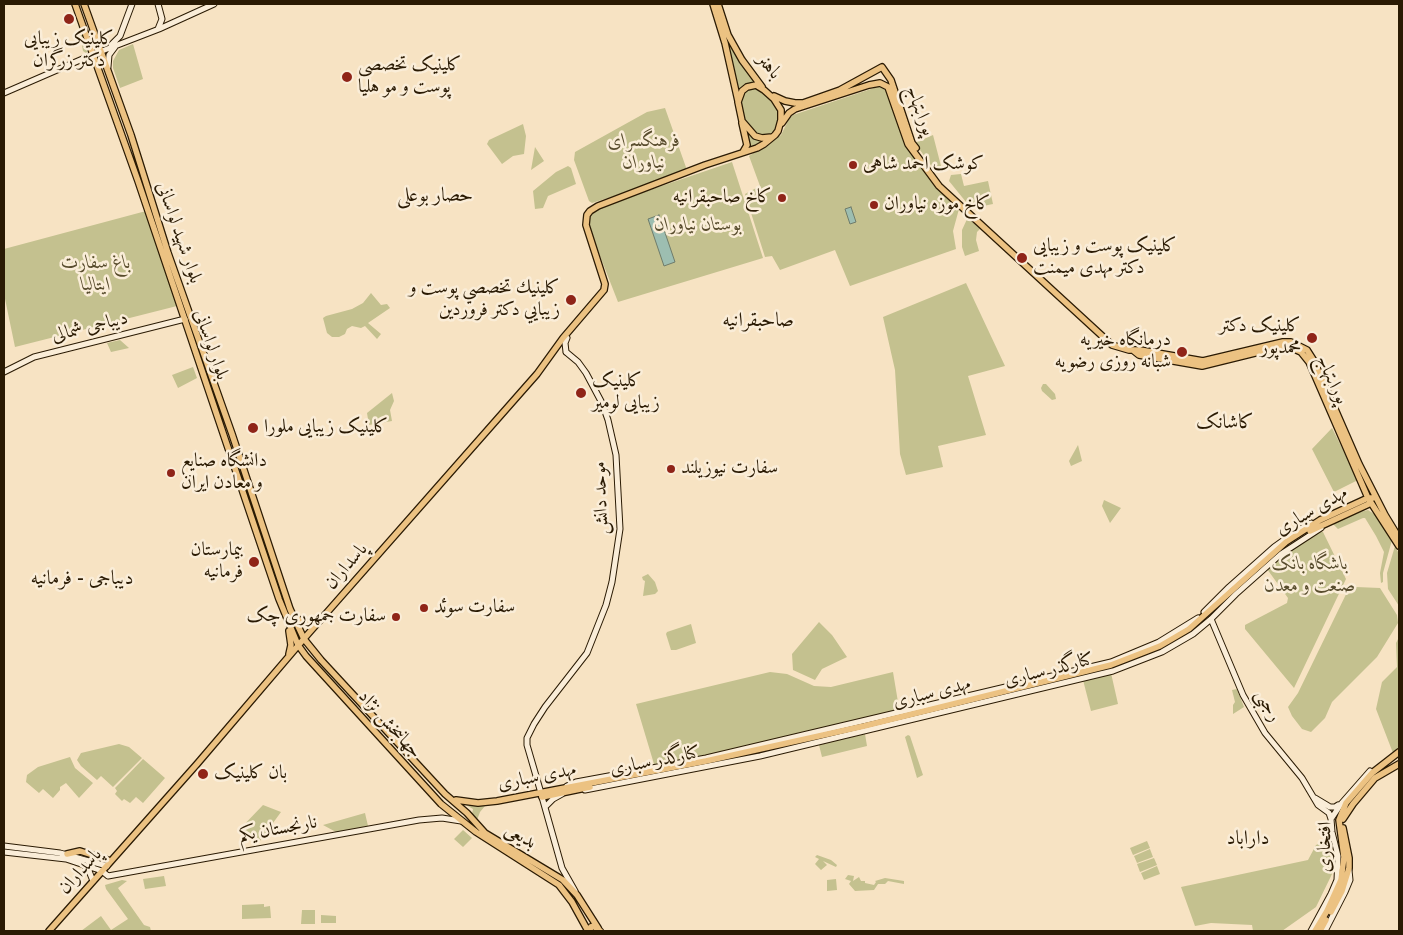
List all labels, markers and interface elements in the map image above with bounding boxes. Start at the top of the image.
marker: کلینیک زیبایی دکتر زرگران [62,12,76,26]
place label: کلینیک زیبایی دکتر زرگران [24,29,114,73]
street label: باهنر [751,49,785,85]
place label: کلینیک تخصصی پوست و مو هلیا [358,55,462,99]
marker: کلینیک تخصصی پوست و مو هلیا [340,70,354,84]
street label: پورابتهاج [899,83,939,139]
park label: فرهنگسرای نیاوران [608,131,680,175]
place label: کوشک احمد شاهی [863,154,984,176]
marker: کوشک احمد شاهی [847,159,859,171]
street label: بلوار شهید لواسانی [150,179,206,287]
district label: حصار بوعلی [397,185,473,209]
place label: کاخ صاحبقرانیه [673,187,772,209]
marker: کاخ صاحبقرانیه [776,192,788,204]
place label: کاخ موزه نیاوران [884,194,991,216]
marker: کاخ موزه نیاوران [868,199,880,211]
park label: بوستان نیاوران [654,215,742,237]
place label: کلینیک پوست و زیبایی دکتر مهدی میمنت [1033,236,1177,280]
marker: کلینیک پوست و زیبایی دکتر مهدی میمنت [1015,251,1029,265]
park label: باغ سفارت ایتالیا [61,253,131,297]
place label: كلينيك تخصصي پوست و زيبايي دكتر فروردين [409,278,560,322]
marker: كلينيك تخصصي پوست و زيبايي دكتر فروردين [564,293,578,307]
street label: بلوار لواسانی [187,307,233,383]
street label: دیباجی شمالی [50,308,130,348]
district label: صاحبقرانیه [722,310,794,334]
place label: کلینیک دکتر محمدپور [1219,316,1301,360]
place label: درمانگاه خیریه شبانه روزی رضویه [1055,330,1171,374]
marker: کلینیک دکتر محمدپور [1305,331,1319,345]
marker: درمانگاه خیریه شبانه روزی رضویه [1175,345,1189,359]
street label: پورابتهاج [1310,352,1352,408]
place label: کلینیک زیبایی لومیر [592,371,660,415]
marker: کلینیک زیبایی لومیر [574,386,588,400]
district label: کاشانک [1196,412,1254,436]
place label: کلینیک زیبایی ملورا [264,417,388,439]
marker: کلینیک زیبایی ملورا [246,421,260,435]
place label: دانشگاه صنایع و معادن ایران [181,451,267,495]
place label: سفارت نیوزیلند [681,458,778,480]
street label: موحد دانش [589,461,615,535]
marker: سفارت نیوزیلند [665,463,677,475]
marker: دانشگاه صنایع و معادن ایران [165,467,177,479]
street label: مهدی سباری [1272,482,1352,542]
street label: پاسداران [321,539,373,595]
place label: بیمارستان فرمانیه [191,540,243,584]
park label: باشگاه بانک صنعت و معدن [1264,554,1356,598]
marker: بیمارستان فرمانیه [247,555,261,569]
district label: دیباجی - فرمانیه [30,568,134,592]
place label: سفارت سوئد [434,597,515,619]
marker: سفارت سوئد [418,602,430,614]
place label: سفارت جمهوری چک [247,606,386,628]
marker: سفارت جمهوری چک [390,611,402,623]
street label: کنارگذر سباری [1002,649,1096,693]
street label: مهدی سباری [891,673,973,715]
street label: جهانبخش نژاد [352,686,426,764]
street label: رجبی [1249,686,1285,726]
street label: کنارگذر سباری [608,742,702,782]
street label: مهدی سباری [496,759,578,797]
place label: بان کلینیک [214,763,287,785]
marker: بان کلینیک [196,767,210,781]
street label: نارنجستان یکم [237,812,319,848]
street label: بدیعی [500,819,540,855]
street label: افتخاری [1314,821,1338,873]
district label: داراباد [1226,828,1270,852]
street label: پاسداران [54,844,108,900]

